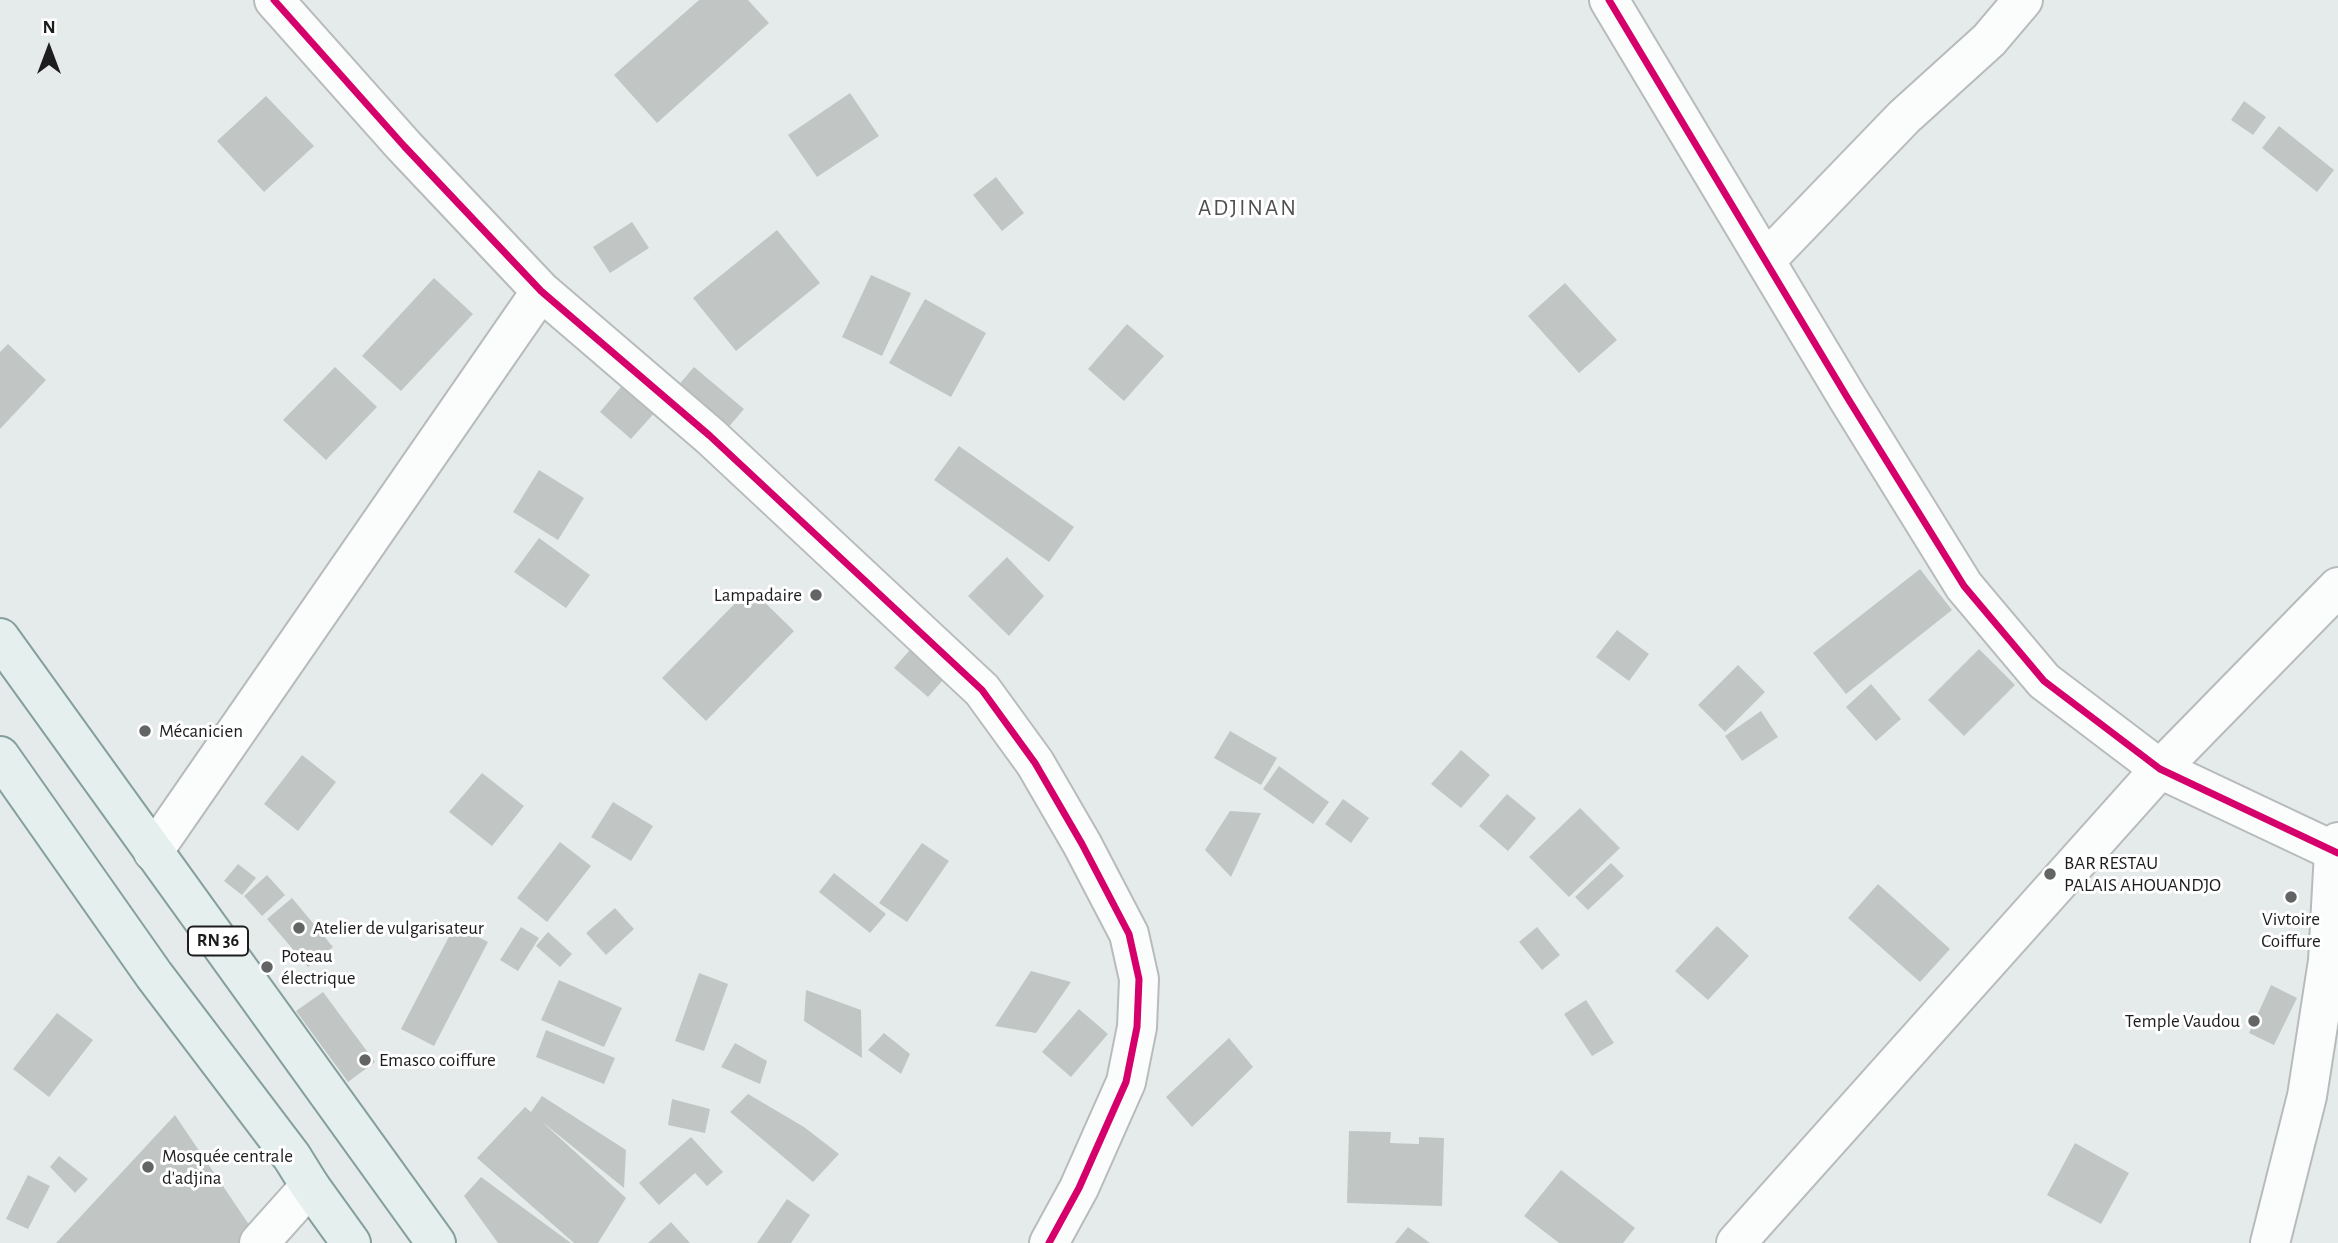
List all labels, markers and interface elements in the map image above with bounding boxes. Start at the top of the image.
north arrow [14,14,84,84]
text: N [42,18,56,37]
district label: ADJINAN [1199,194,1297,222]
place label: Lampadaire [714,584,802,606]
marker: Lampadaire [808,587,824,603]
place label: Mécanicien [159,720,243,742]
marker: Mécanicien [137,723,153,739]
place label: BAR RESTAU PALAIS AHOUANDJO [2064,852,2221,896]
marker: BAR RESTAU PALAIS AHOUANDJO [2042,866,2058,882]
marker: Vivtoire Coiffure [2283,889,2299,905]
place label: Vivtoire Coiffure [2261,908,2321,952]
place label: Atelier de vulgarisateur [313,917,484,939]
marker: Atelier de vulgarisateur [291,920,307,936]
road number: RN 36 [188,926,248,956]
place label: Poteau électrique [281,945,355,989]
marker: Poteau électrique [259,959,275,975]
place label: Temple Vaudou [2125,1010,2240,1032]
marker: Temple Vaudou [2246,1013,2262,1029]
place label: Emasco coiffure [379,1049,496,1071]
marker: Emasco coiffure [357,1052,373,1068]
place label: Mosquée centrale d'adjina [162,1145,293,1189]
marker: Mosquée centrale d'adjina [140,1159,156,1175]

